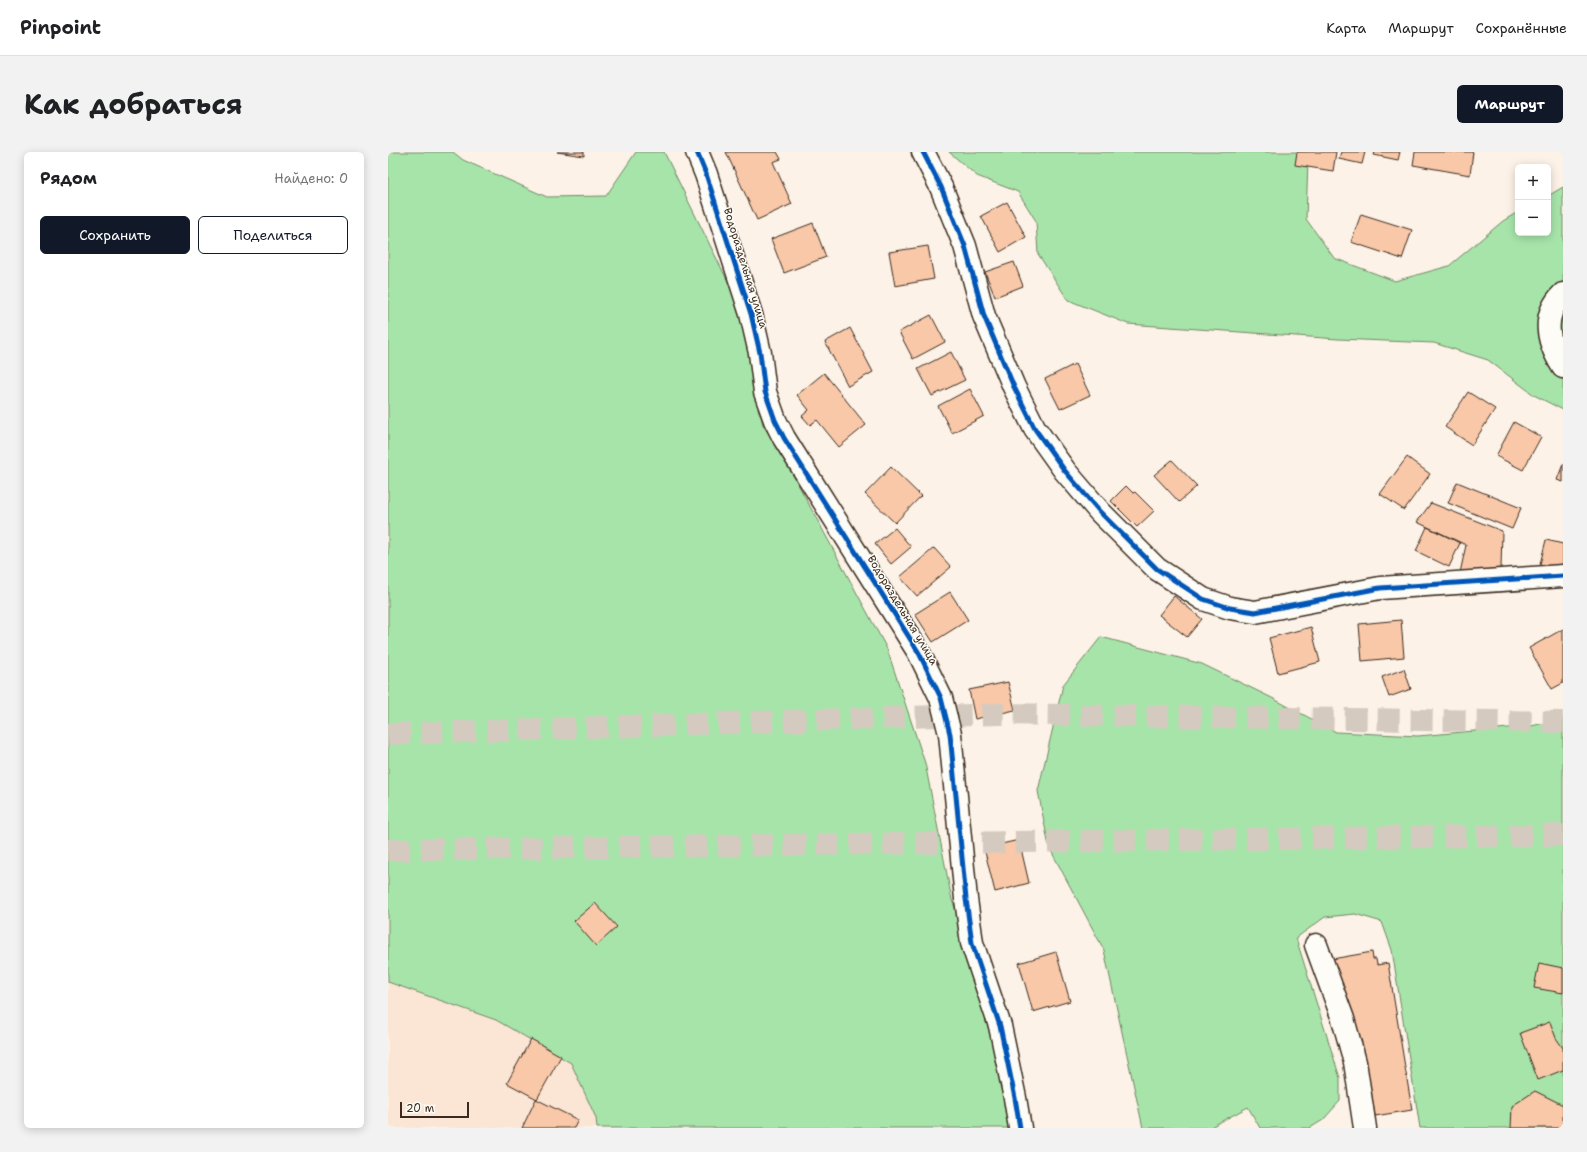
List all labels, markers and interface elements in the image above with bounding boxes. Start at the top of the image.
text: Pinpoint [20,15,101,40]
text: Карта [1326,19,1366,37]
text: Маршрут [1388,19,1454,37]
text: Сохранённые [1476,19,1567,37]
text: Как добраться [24,85,243,123]
button: Маршрут [1457,85,1563,123]
map controls [1515,164,1551,236]
button: + [1515,164,1551,200]
text: Рядом [40,167,97,189]
text: Найдено: 0 [274,170,348,187]
button: − [1515,200,1551,236]
street label: Водораздельная улица [720,206,771,330]
button: Сохранить [40,216,190,254]
button: Поделиться [198,216,348,254]
street label: Водораздельная улица [864,553,941,668]
scale bar [400,1100,469,1119]
text: 20 m [406,1101,434,1116]

